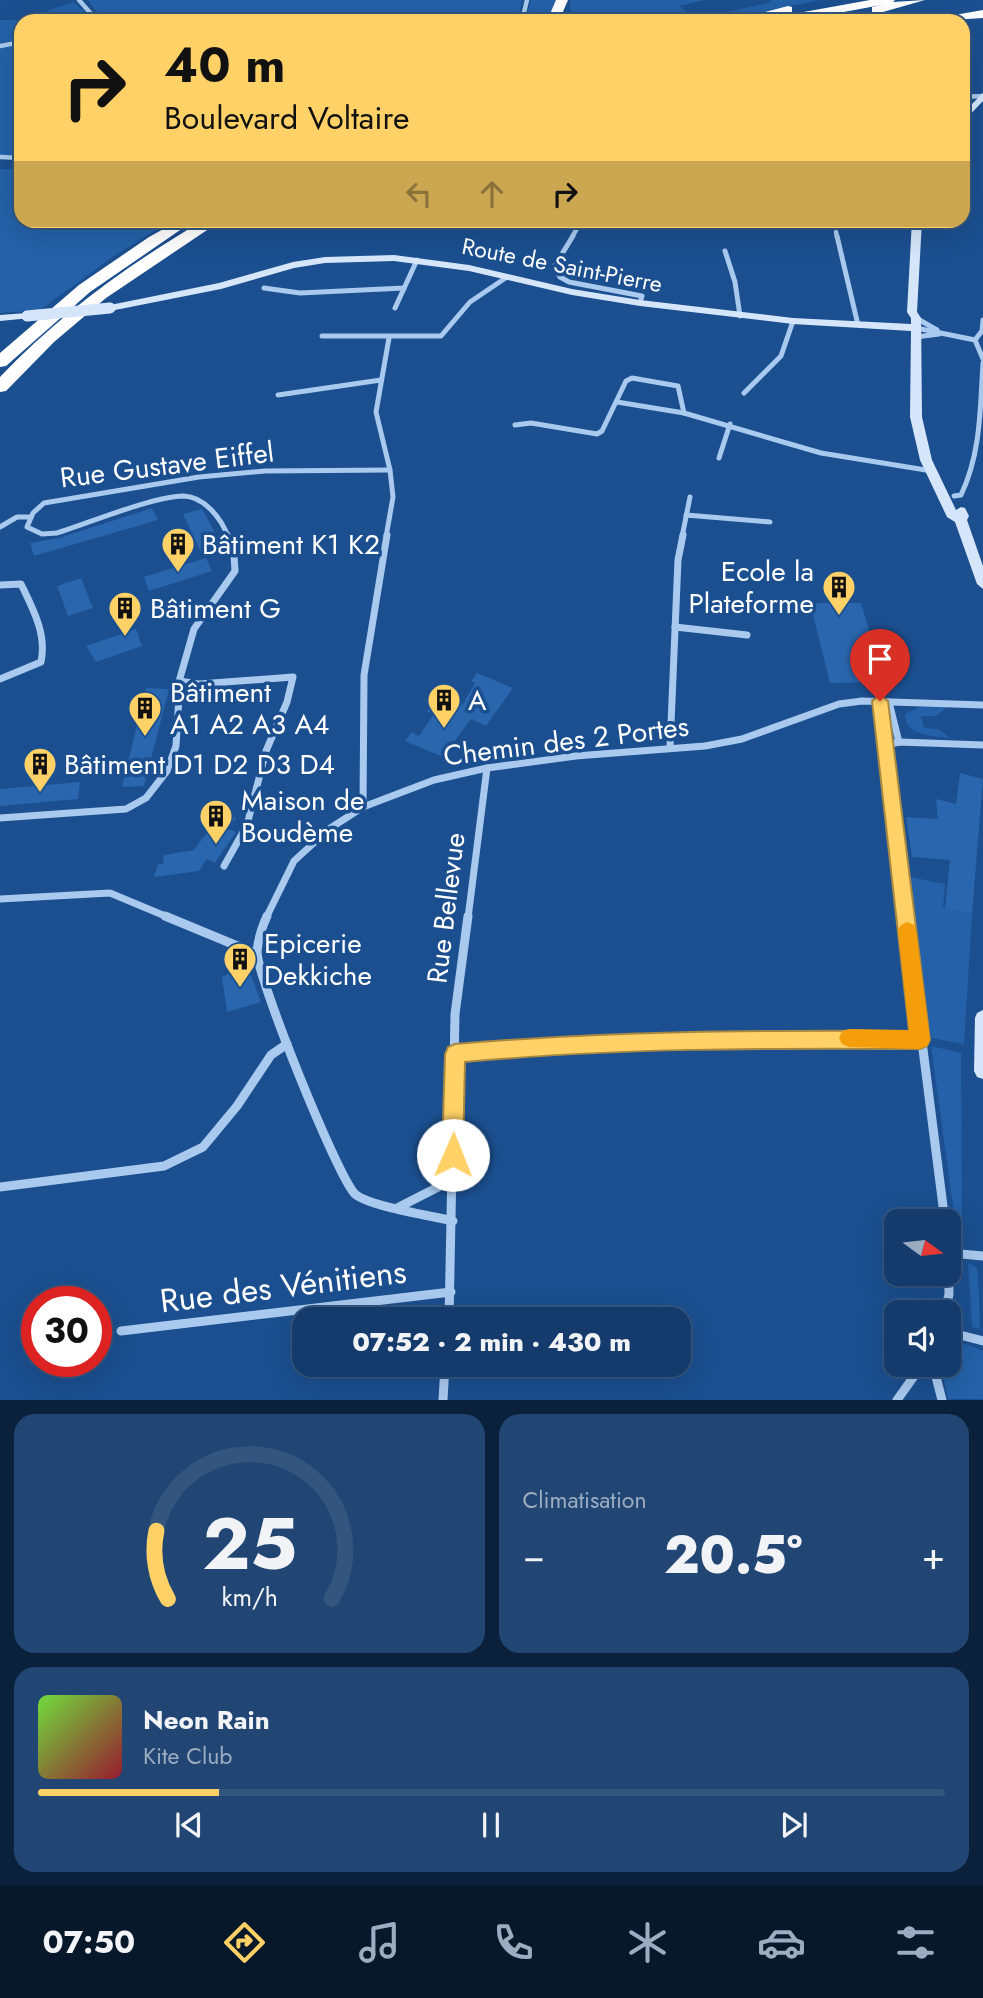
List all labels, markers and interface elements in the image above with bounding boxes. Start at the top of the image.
text: 40 m [164,30,286,100]
icon: right [49,42,140,133]
text: Boulevard Voltaire [164,95,410,141]
icon: left [400,175,438,213]
icon: ahead [473,175,511,213]
icon: right [546,175,584,213]
street label: Route de Saint-Pierre [459,229,665,301]
street label: Rue Gustave Eiffel [58,432,276,498]
place label: Bâtiment K1 K2 [202,524,380,565]
building icon: Bâtiment K1 K2 [159,525,197,574]
place label: Ecole la Plateforme [688,551,814,624]
building icon: Ecole la Plateforme [820,568,858,617]
place label: Bâtiment G [150,588,281,629]
building icon: Bâtiment G [106,589,144,638]
pin [850,629,910,701]
icon: arrive [861,640,899,678]
place label: Bâtiment A1 A2 A3 A4 [170,672,329,745]
place label: A [468,680,487,721]
building icon: A [425,681,463,730]
building icon: Bâtiment A1 A2 A3 A4 [126,689,164,738]
street label: Chemin des 2 Portes [441,706,691,776]
place label: Bâtiment D1 D2 D3 D4 [64,744,335,785]
building icon: Bâtiment D1 D2 D3 D4 [21,745,59,794]
place label: Maison de Boudème [241,780,364,853]
building icon: Maison de Boudème [197,797,235,846]
street label: Rue Bellevue [416,830,476,986]
place label: Epicerie Dekkiche [264,923,372,996]
building icon: Epicerie Dekkiche [221,940,259,989]
position arrow [416,1118,490,1192]
north arrow [884,1209,961,1286]
map controls [884,1209,961,1377]
street label: Rue des Vénitiens [157,1248,409,1324]
speed limit sign: 30 [21,1286,112,1377]
button: sound [884,1300,961,1377]
text: 07:52 · 2 min · 430 m [352,1323,631,1361]
text: Climatisation [523,1483,647,1517]
text: 25 [202,1492,297,1597]
text: 20.5° [664,1517,803,1593]
text: − [523,1528,545,1583]
text: + [922,1528,945,1583]
text: km/h [221,1579,278,1615]
text: Neon Rain [143,1701,270,1739]
text: Kite Club [143,1739,232,1773]
icon: previous [170,1806,208,1844]
icon: pause [472,1806,510,1844]
icon: next [775,1806,813,1844]
icon: directions [220,1918,269,1967]
icon: music [355,1918,404,1967]
icon: phone [489,1918,538,1967]
icon: climate [623,1918,672,1967]
icon: car [757,1918,806,1967]
icon: filters [891,1918,940,1967]
text: 07:50 [43,1919,135,1965]

